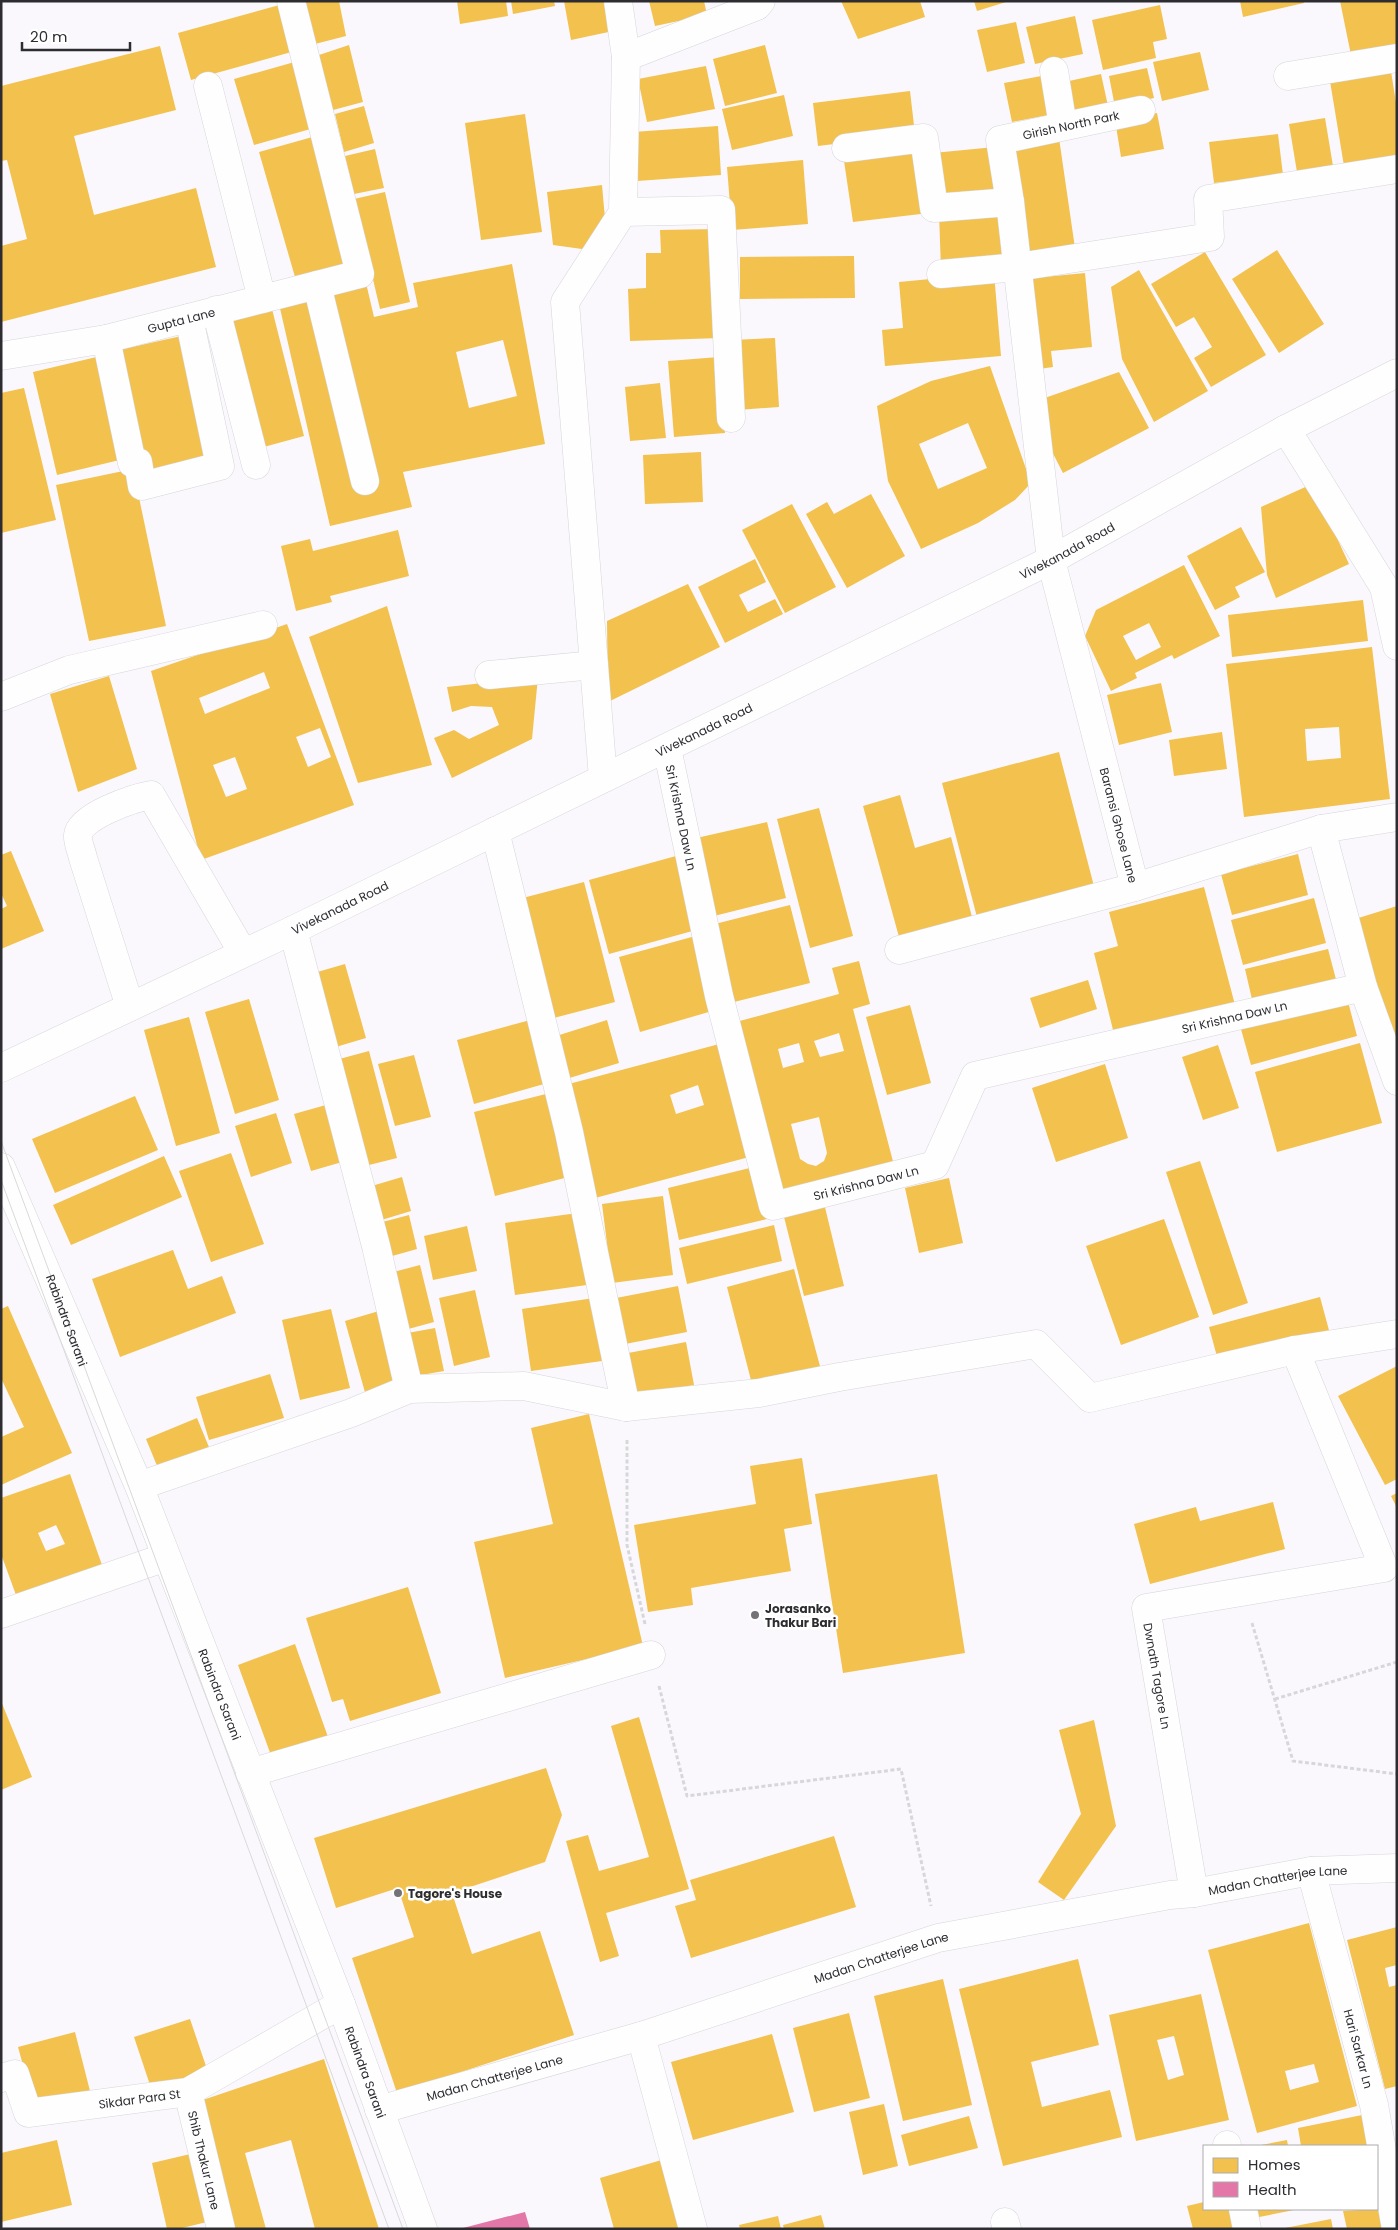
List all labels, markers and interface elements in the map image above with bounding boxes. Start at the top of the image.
scale bar [22,20,130,52]
text: 20 m [30,26,68,47]
street label: Girish North Park [1021,106,1122,144]
street label: Gupta Lane [146,303,217,337]
street label: Vivekanada Road [1016,518,1118,583]
street label: Vivekanada Road [652,699,755,760]
street label: Sri Krishna Daw Ln [662,763,701,872]
street label: Baransi Ghose Lane [1096,766,1142,885]
street label: Vivekanada Road [288,876,391,938]
street label: Sri Krishna Daw Ln [1180,996,1289,1037]
street label: Sri Krishna Daw Ln [811,1161,920,1204]
street label: Rabindra Sarani [42,1272,92,1368]
place label: Jorasanko Thakur Bari [765,1600,836,1631]
marker: Jorasanko Thakur Bari [749,1609,761,1621]
street label: Dwnath Tagore Ln [1139,1621,1175,1731]
street label: Rabindra Sarani [195,1646,246,1742]
street label: Madan Chatterjee Lane [1207,1861,1348,1899]
place label: Tagore's House [408,1885,503,1902]
marker: Tagore's House [392,1887,404,1899]
street label: Madan Chatterjee Lane [811,1928,950,1987]
street label: Hari Sarkar Ln [1340,2007,1378,2090]
street label: Rabindra Sarani [341,2024,390,2120]
street label: Madan Chatterjee Lane [424,2050,565,2105]
street label: Sikdar Para St [97,2085,181,2112]
street label: Shib Thakur Lane [184,2109,225,2211]
legend [1203,2145,1378,2210]
text: Homes [1248,2154,1301,2175]
text: Health [1248,2179,1297,2200]

